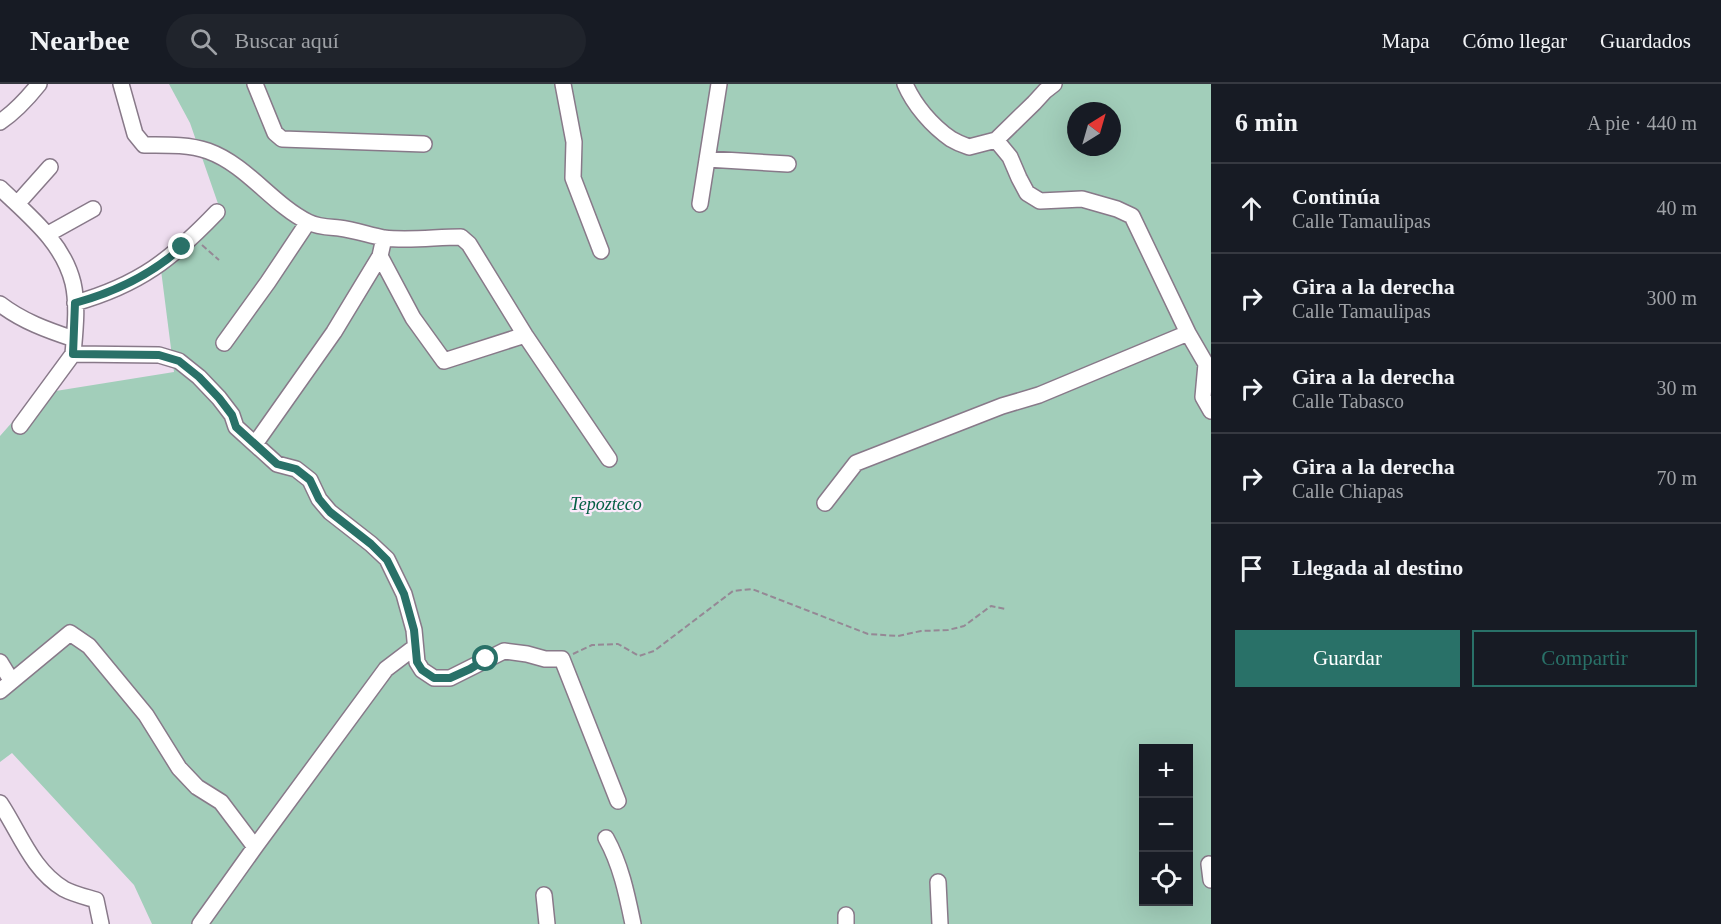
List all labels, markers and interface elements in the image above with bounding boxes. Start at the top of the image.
search box [166,14,586,68]
text: Nearbee [30,25,130,56]
icon: search [187,25,220,58]
text: Buscar aquí [235,28,339,53]
text: Mapa [1382,29,1430,53]
text: Cómo llegar [1463,29,1567,53]
text: Guardados [1600,29,1691,53]
north arrow [1067,102,1121,156]
text: 6 min [1235,108,1298,137]
text: A pie · 440 m [1587,112,1697,134]
text: Continúa [1292,184,1380,209]
icon: ahead [1235,192,1268,225]
text: 40 m [1656,197,1697,219]
text: Calle Tamaulipas [1292,210,1431,232]
route end [168,233,194,259]
text: Gira a la derecha [1292,274,1455,299]
icon: right [1235,282,1268,315]
text: 300 m [1646,287,1697,309]
text: Calle Tamaulipas [1292,300,1431,322]
text: Gira a la derecha [1292,364,1455,389]
icon: right [1235,372,1268,405]
text: 30 m [1656,377,1697,399]
text: Calle Tabasco [1292,390,1404,412]
text: Gira a la derecha [1292,454,1455,479]
icon: right [1235,462,1268,495]
text: 70 m [1656,467,1697,489]
text: Calle Chiapas [1292,480,1404,502]
park label: Tepozteco [570,494,642,514]
icon: arrive [1235,552,1268,585]
text: Llegada al destino [1292,555,1463,580]
button: Guardar [1235,630,1460,687]
button: Compartir [1472,630,1697,687]
route start [472,645,498,671]
map controls [1139,744,1193,906]
button: + [1139,744,1193,798]
button: − [1139,798,1193,852]
button: locate [1139,852,1193,906]

